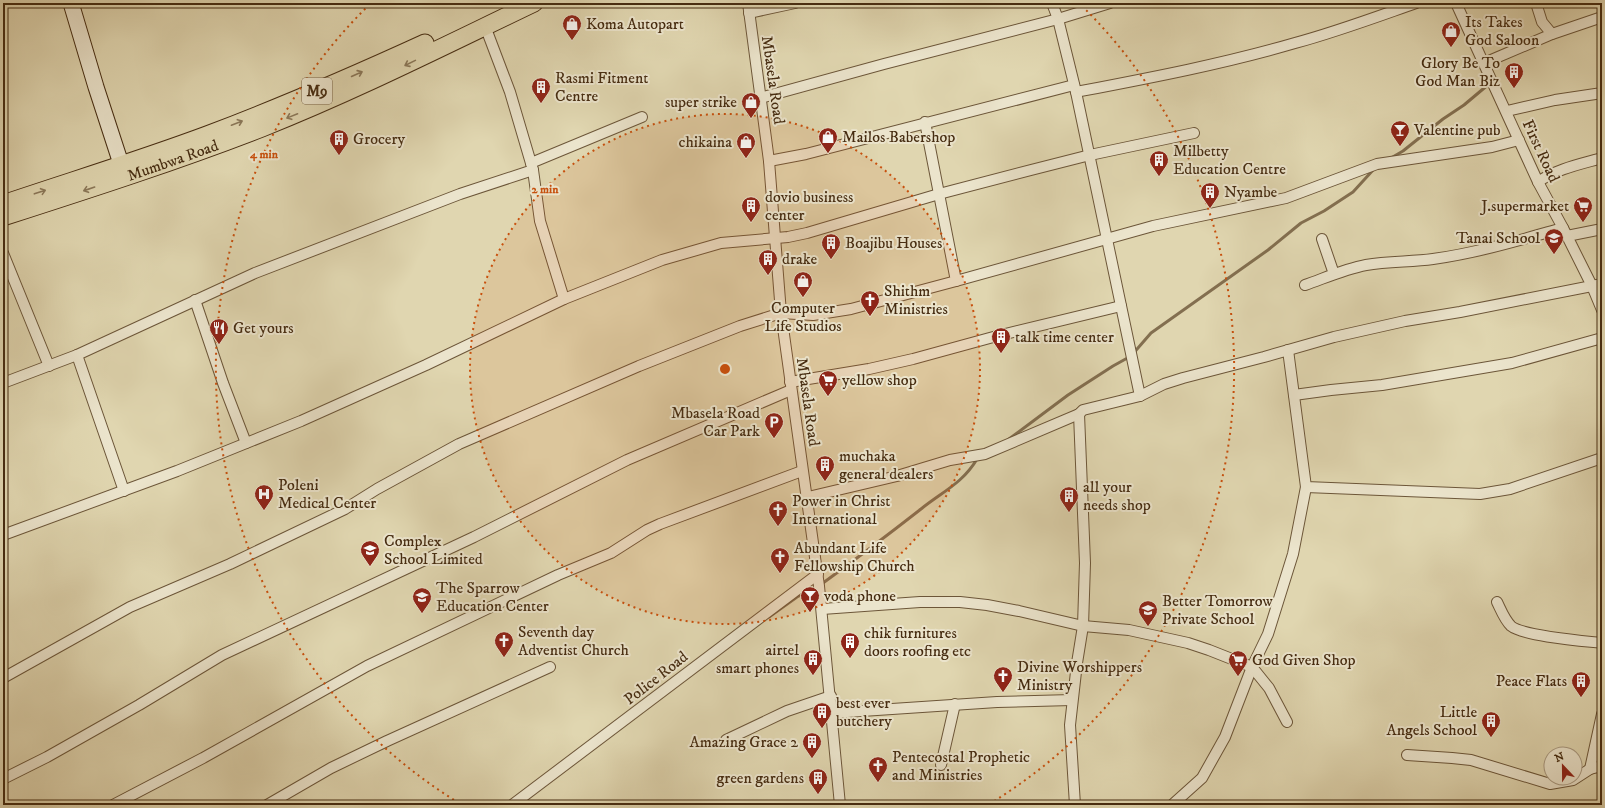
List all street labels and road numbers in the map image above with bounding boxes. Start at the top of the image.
street label: Mbasela Road [757,35,789,125]
road number: M9 [302,78,332,104]
street label: First Road [1518,116,1564,186]
street label: Mumbwa Road [125,135,221,186]
street label: Mbasela Road [792,357,824,447]
street label: Police Road [620,647,692,709]

